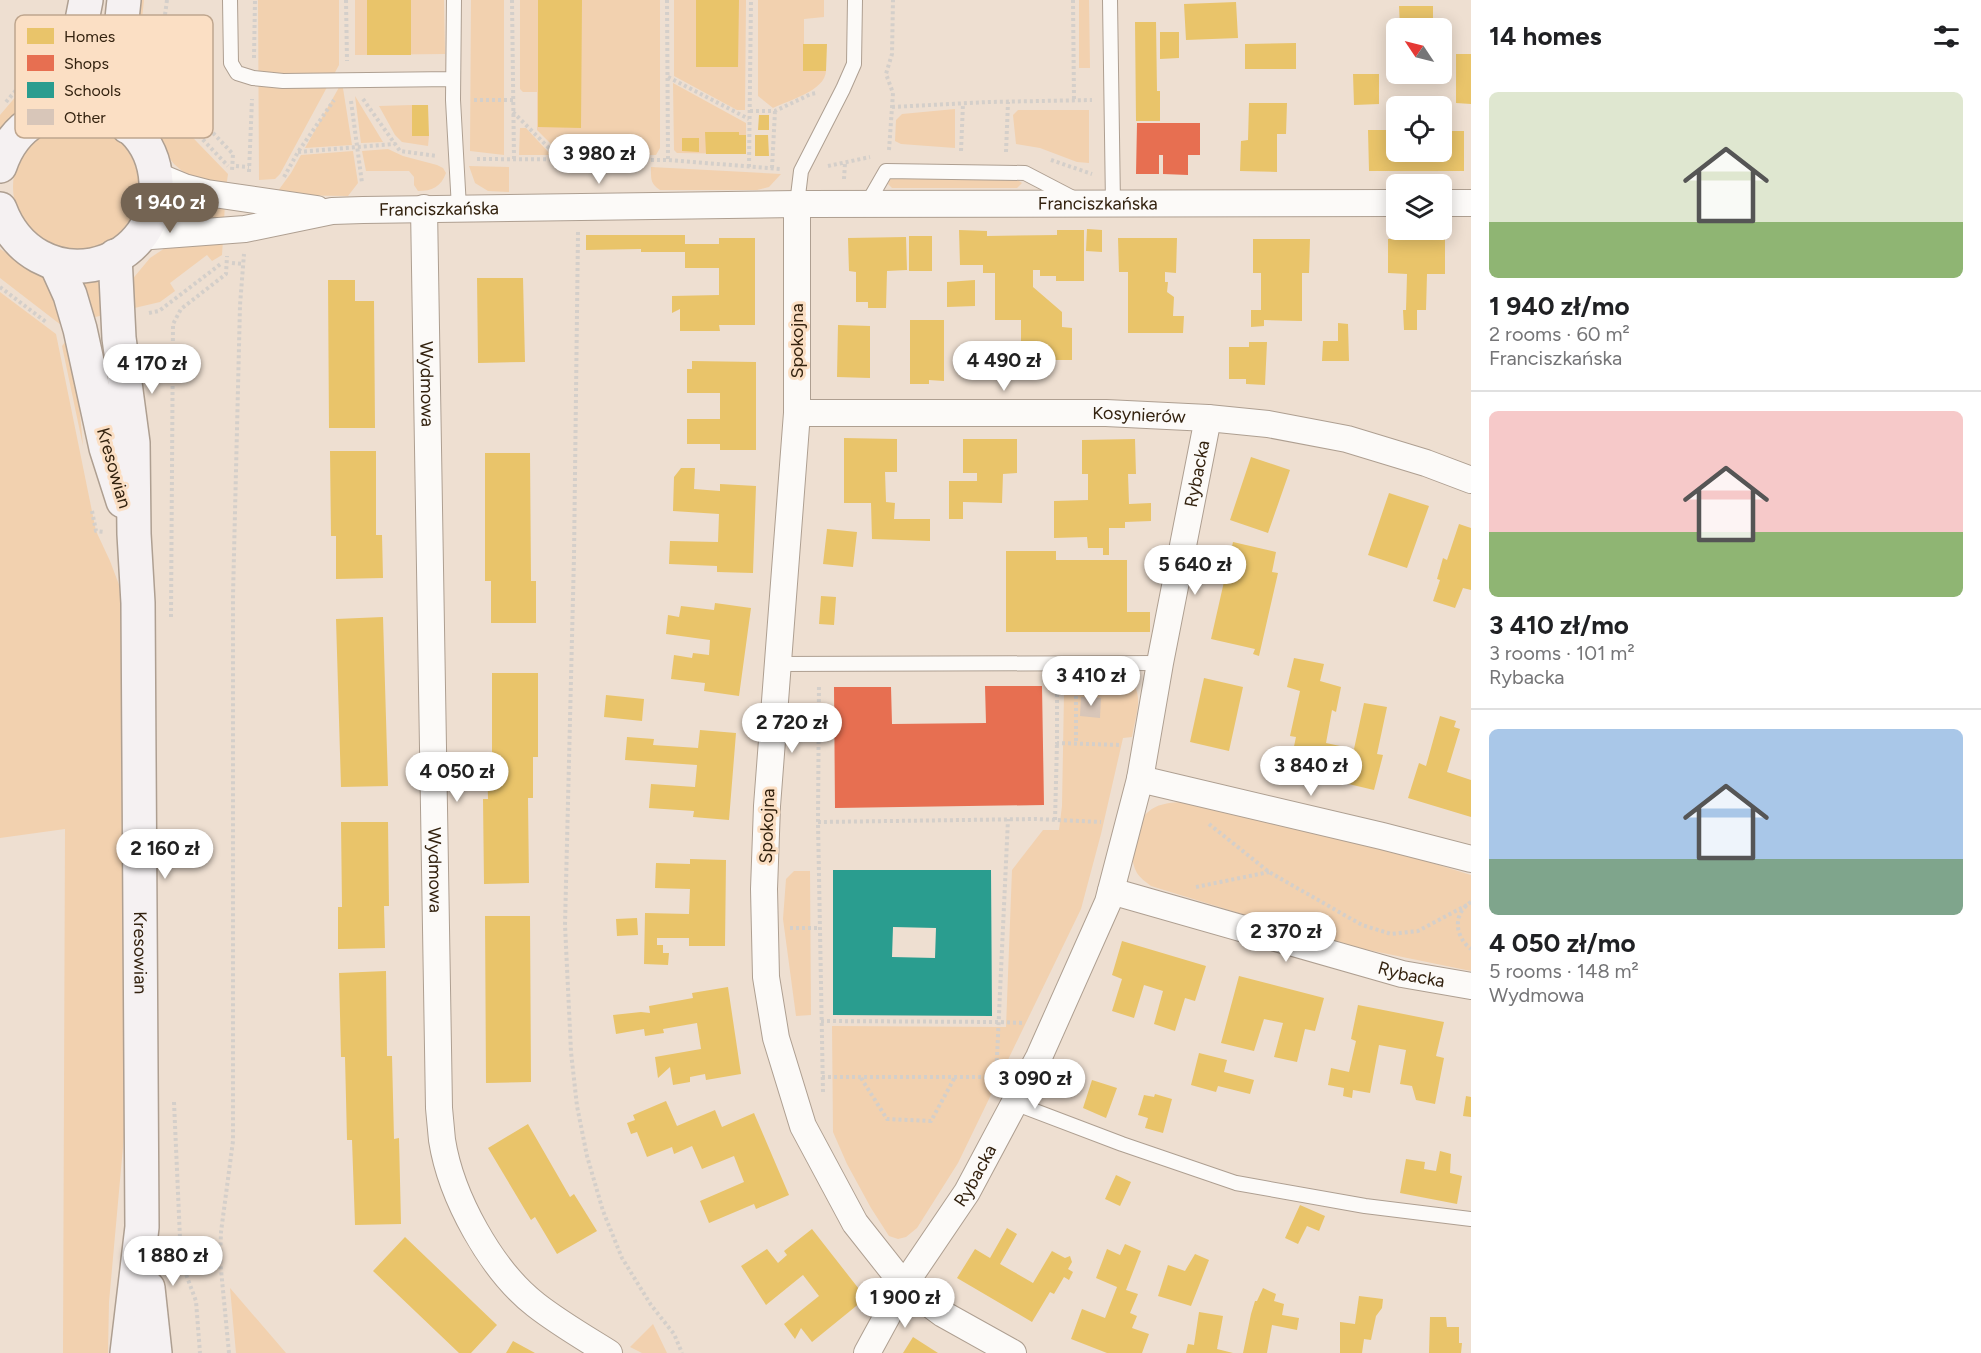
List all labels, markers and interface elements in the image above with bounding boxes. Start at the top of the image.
legend [15,15,213,138]
north arrow [1386,18,1452,84]
map controls [1386,18,1452,240]
text: 14 homes [1489,20,1602,52]
icon: filters [1930,20,1963,53]
text: Homes [64,27,115,46]
text: Shops [64,54,109,73]
text: Schools [64,81,121,100]
button: locate [1386,96,1452,162]
text: Other [64,108,106,127]
icon: home [1672,131,1780,239]
pin: 3 980 zł [537,134,661,185]
text: 3 980 zł [563,141,635,165]
button: layers [1386,174,1452,240]
pin: 1 940 zł [108,183,232,234]
text: 1 940 zł [135,190,205,214]
street label: Franciszkańska [1038,192,1158,215]
street label: Franciszkańska [379,197,499,221]
text: 1 940 zł/mo [1489,290,1630,322]
street label: Spokojna [786,303,808,379]
text: 2 rooms · 60 m² [1489,322,1630,346]
street label: Wydmowa [415,341,439,427]
pin: 4 490 zł [942,341,1066,392]
pin: 4 170 zł [90,344,214,395]
text: Franciszkańska [1489,346,1622,370]
text: 4 490 zł [967,348,1041,372]
text: 4 170 zł [117,351,187,375]
street label: Kosynierów [1092,402,1186,428]
street label: Kresowian [92,425,136,511]
street label: Rybacka [1180,438,1214,509]
icon: home [1672,450,1780,558]
pin: 5 640 zł [1133,545,1257,596]
text: 5 640 zł [1158,552,1232,576]
text: 3 410 zł/mo [1489,609,1629,641]
text: 3 rooms · 101 m² [1489,641,1635,665]
pin: 3 410 zł [1029,656,1153,707]
text: 3 410 zł [1056,663,1126,687]
text: Rybacka [1489,665,1564,689]
pin: 2 720 zł [730,703,854,754]
text: 2 720 zł [756,710,828,734]
pin: 3 840 zł [1249,746,1373,797]
pin: 4 050 zł [395,752,519,803]
text: 3 840 zł [1274,753,1348,777]
text: 4 050 zł [420,759,494,783]
icon: home [1672,768,1780,876]
street label: Spokojna [755,788,779,864]
street label: Wydmowa [423,827,447,913]
pin: 2 160 zł [103,829,227,880]
text: 2 160 zł [130,836,200,860]
street label: Kresowian [129,911,152,994]
pin: 2 370 zł [1224,912,1348,963]
text: 2 370 zł [1250,919,1322,943]
text: 4 050 zł/mo [1489,927,1635,959]
street label: Rybacka [1375,957,1447,992]
text: 5 rooms · 148 m² [1489,959,1639,983]
text: Wydmowa [1489,983,1584,1007]
pin: 3 090 zł [973,1059,1097,1110]
text: 3 090 zł [998,1066,1072,1090]
street label: Rybacka [949,1141,1001,1211]
pin: 1 880 zł [111,1236,235,1287]
text: 1 880 zł [138,1243,208,1267]
pin: 1 900 zł [843,1278,967,1329]
text: 1 900 zł [870,1285,940,1309]

